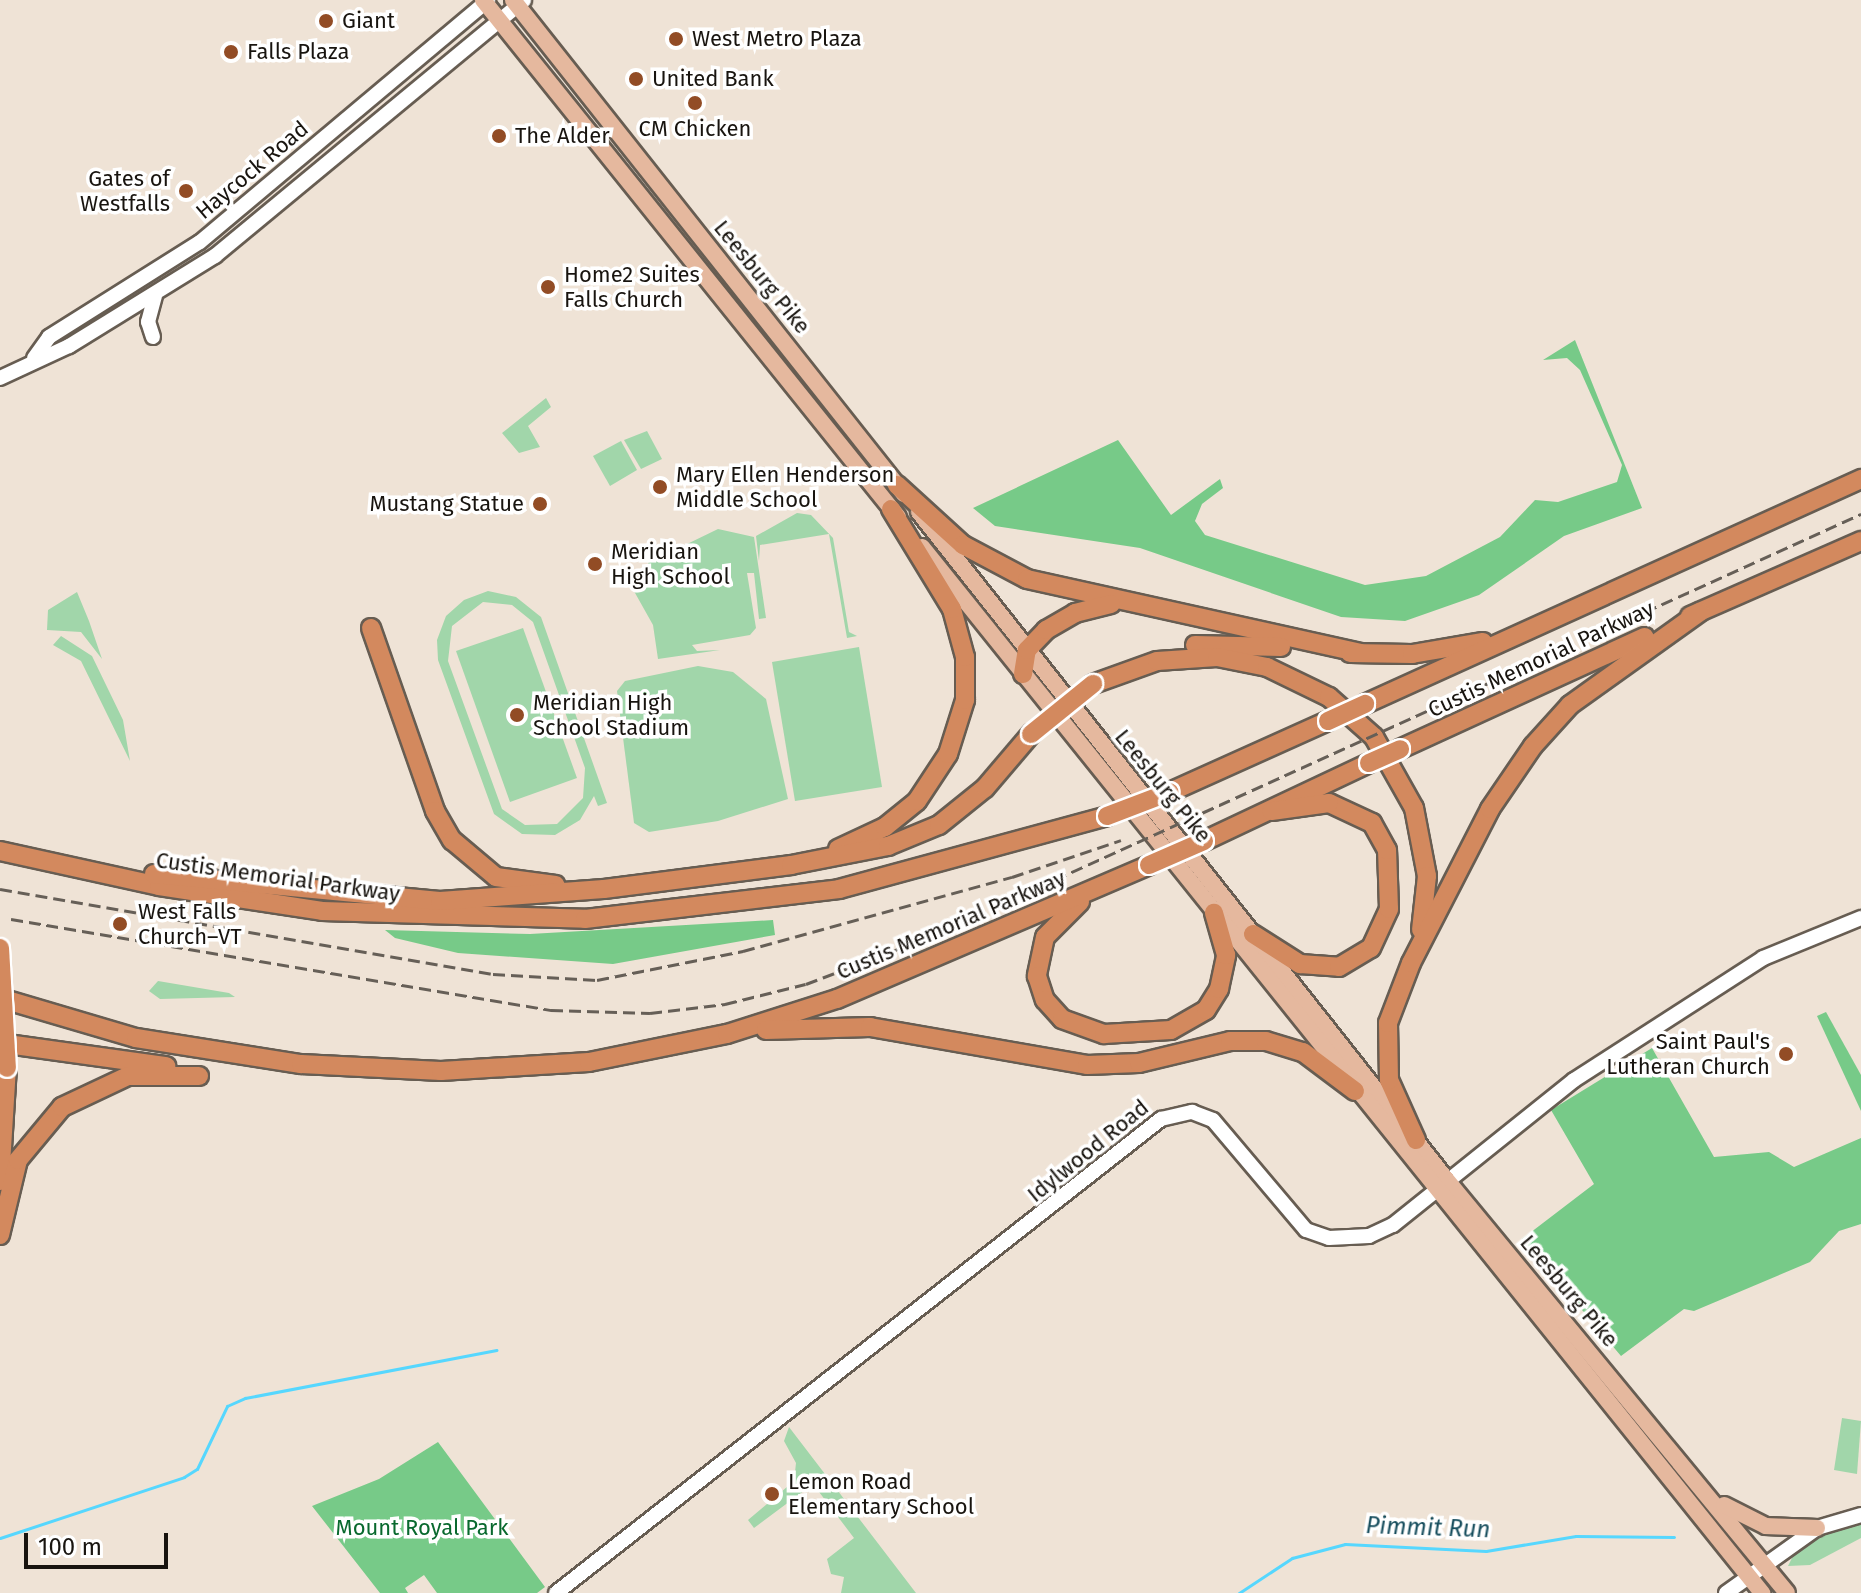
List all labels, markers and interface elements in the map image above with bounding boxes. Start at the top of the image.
place label: Giant [342,8,395,34]
marker: Giant [317,12,335,30]
place label: West Metro Plaza [692,26,862,52]
marker: West Metro Plaza [667,30,685,48]
place label: Falls Plaza [247,39,349,65]
marker: Falls Plaza [222,43,240,61]
place label: United Bank [652,66,774,92]
marker: United Bank [627,70,645,88]
marker: CM Chicken [686,94,704,112]
street label: Haycock Road [190,115,314,225]
place label: CM Chicken [639,116,751,142]
place label: The Alder [515,123,610,149]
marker: The Alder [490,127,508,145]
place label: Gates of Westfalls [80,165,170,216]
marker: Gates of Westfalls [177,182,195,200]
street label: Leesburg Pike [708,215,816,339]
place label: Home2 Suites Falls Church [564,261,700,312]
marker: Home2 Suites Falls Church [539,278,557,296]
place label: Mary Ellen Henderson Middle School [676,461,895,512]
marker: Mary Ellen Henderson Middle School [651,478,669,496]
place label: Mustang Statue [369,491,524,517]
marker: Mustang Statue [531,495,549,513]
place label: Meridian High School [611,538,730,590]
marker: Meridian High School [586,555,604,573]
street label: Custis Memorial Parkway [1424,595,1658,723]
place label: Meridian High School Stadium [533,689,689,740]
marker: Meridian High School Stadium [508,706,526,724]
street label: Leesburg Pike [1109,724,1217,848]
street label: Custis Memorial Parkway [154,847,402,907]
street label: Custis Memorial Parkway [833,865,1069,985]
place label: West Falls Church–VT [138,898,242,950]
marker: West Falls Church–VT [109,913,131,935]
place label: Saint Paul's Lutheran Church [1606,1028,1770,1080]
marker: Saint Paul's Lutheran Church [1777,1045,1795,1063]
street label: Idylwood Road [1022,1094,1154,1208]
street label: Leesburg Pike [1515,1230,1623,1352]
place label: Lemon Road Elementary School [788,1468,974,1520]
marker: Lemon Road Elementary School [763,1485,781,1503]
water label: Pimmit Run [1365,1511,1491,1545]
park label: Mount Royal Park [336,1515,508,1541]
scale bar [28,1517,172,1567]
text: 100 m [38,1533,102,1561]

